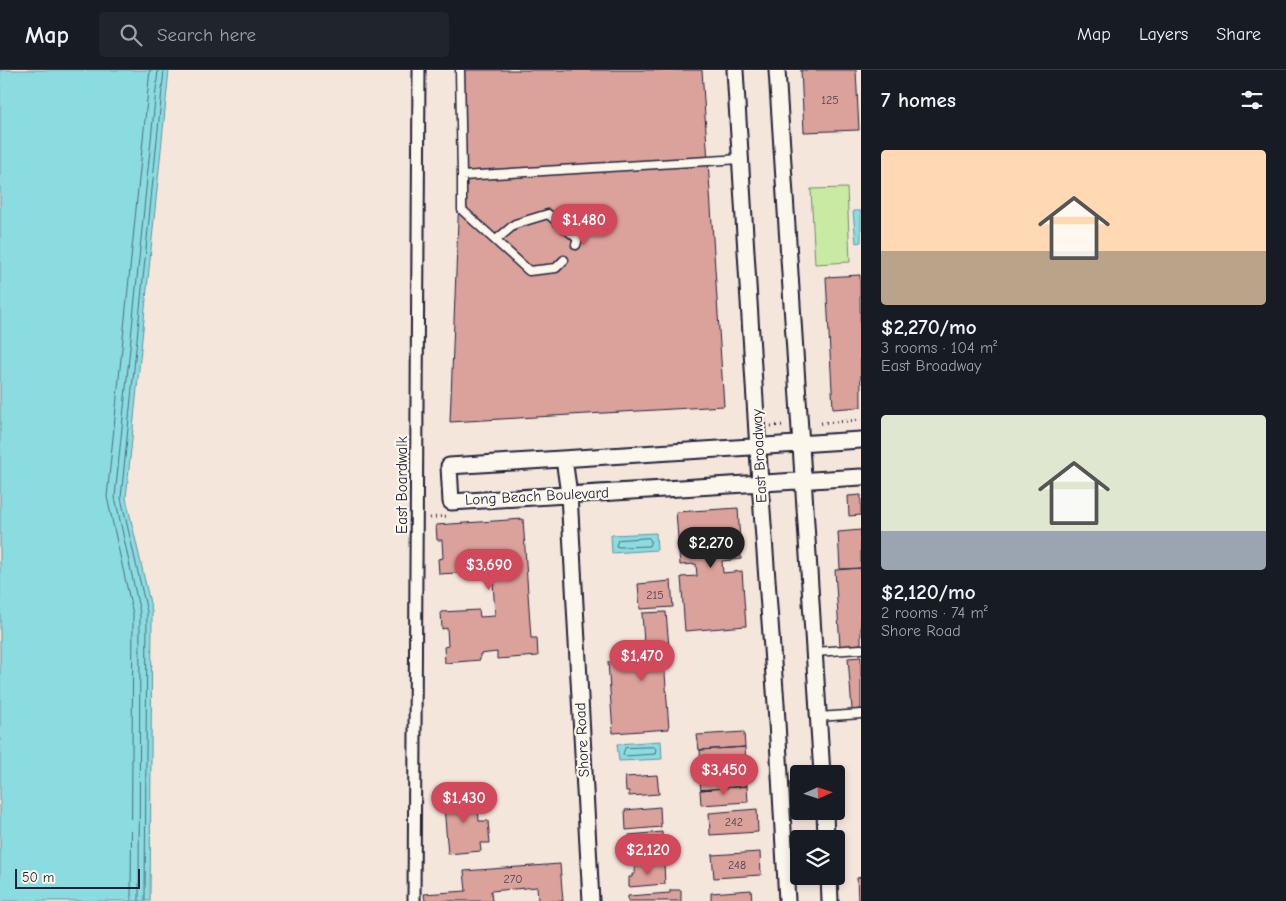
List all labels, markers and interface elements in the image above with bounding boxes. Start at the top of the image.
search box [99,12,449,57]
text: Map [25,21,69,49]
icon: search [117,21,145,49]
text: Search here [157,24,256,46]
text: Map [1077,24,1111,45]
text: Layers [1139,24,1188,45]
text: Share [1216,24,1261,45]
icon: filters [1238,86,1266,114]
text: 7 homes [881,88,956,112]
house number: 125 [821,93,839,107]
icon: home [1029,183,1119,273]
pin: $1,480 [543,204,625,246]
text: $1,480 [562,211,606,229]
text: $2,270/mo [881,315,977,339]
text: 3 rooms · 104 m² [881,339,997,357]
text: East Broadway [881,357,981,375]
street label: East Broadway [748,408,770,503]
street label: East Boardwalk [393,435,411,534]
icon: home [1029,448,1119,538]
street label: Long Beach Boulevard [465,483,609,509]
pin: $2,270 [670,526,752,569]
text: $2,270 [689,534,733,552]
pin: $3,690 [448,548,530,591]
text: $3,690 [466,556,512,574]
text: $2,120/mo [881,580,976,604]
house number: 215 [646,588,664,602]
text: 2 rooms · 74 m² [881,604,988,622]
text: Shore Road [881,622,961,640]
pin: $1,470 [601,640,683,682]
text: $1,470 [621,647,663,665]
street label: Shore Road [571,702,593,778]
pin: $3,450 [683,754,765,796]
text: $3,450 [701,761,747,779]
north arrow [790,765,845,820]
map controls [790,765,845,885]
pin: $1,430 [423,782,505,824]
text: $1,430 [442,789,486,807]
house number: 242 [725,815,743,829]
button: layers [790,830,845,885]
pin: $2,120 [607,834,689,876]
text: $2,120 [626,841,670,859]
house number: 248 [728,858,746,872]
scale bar [15,866,140,889]
text: 50 m [22,869,54,886]
house number: 270 [503,872,523,886]

